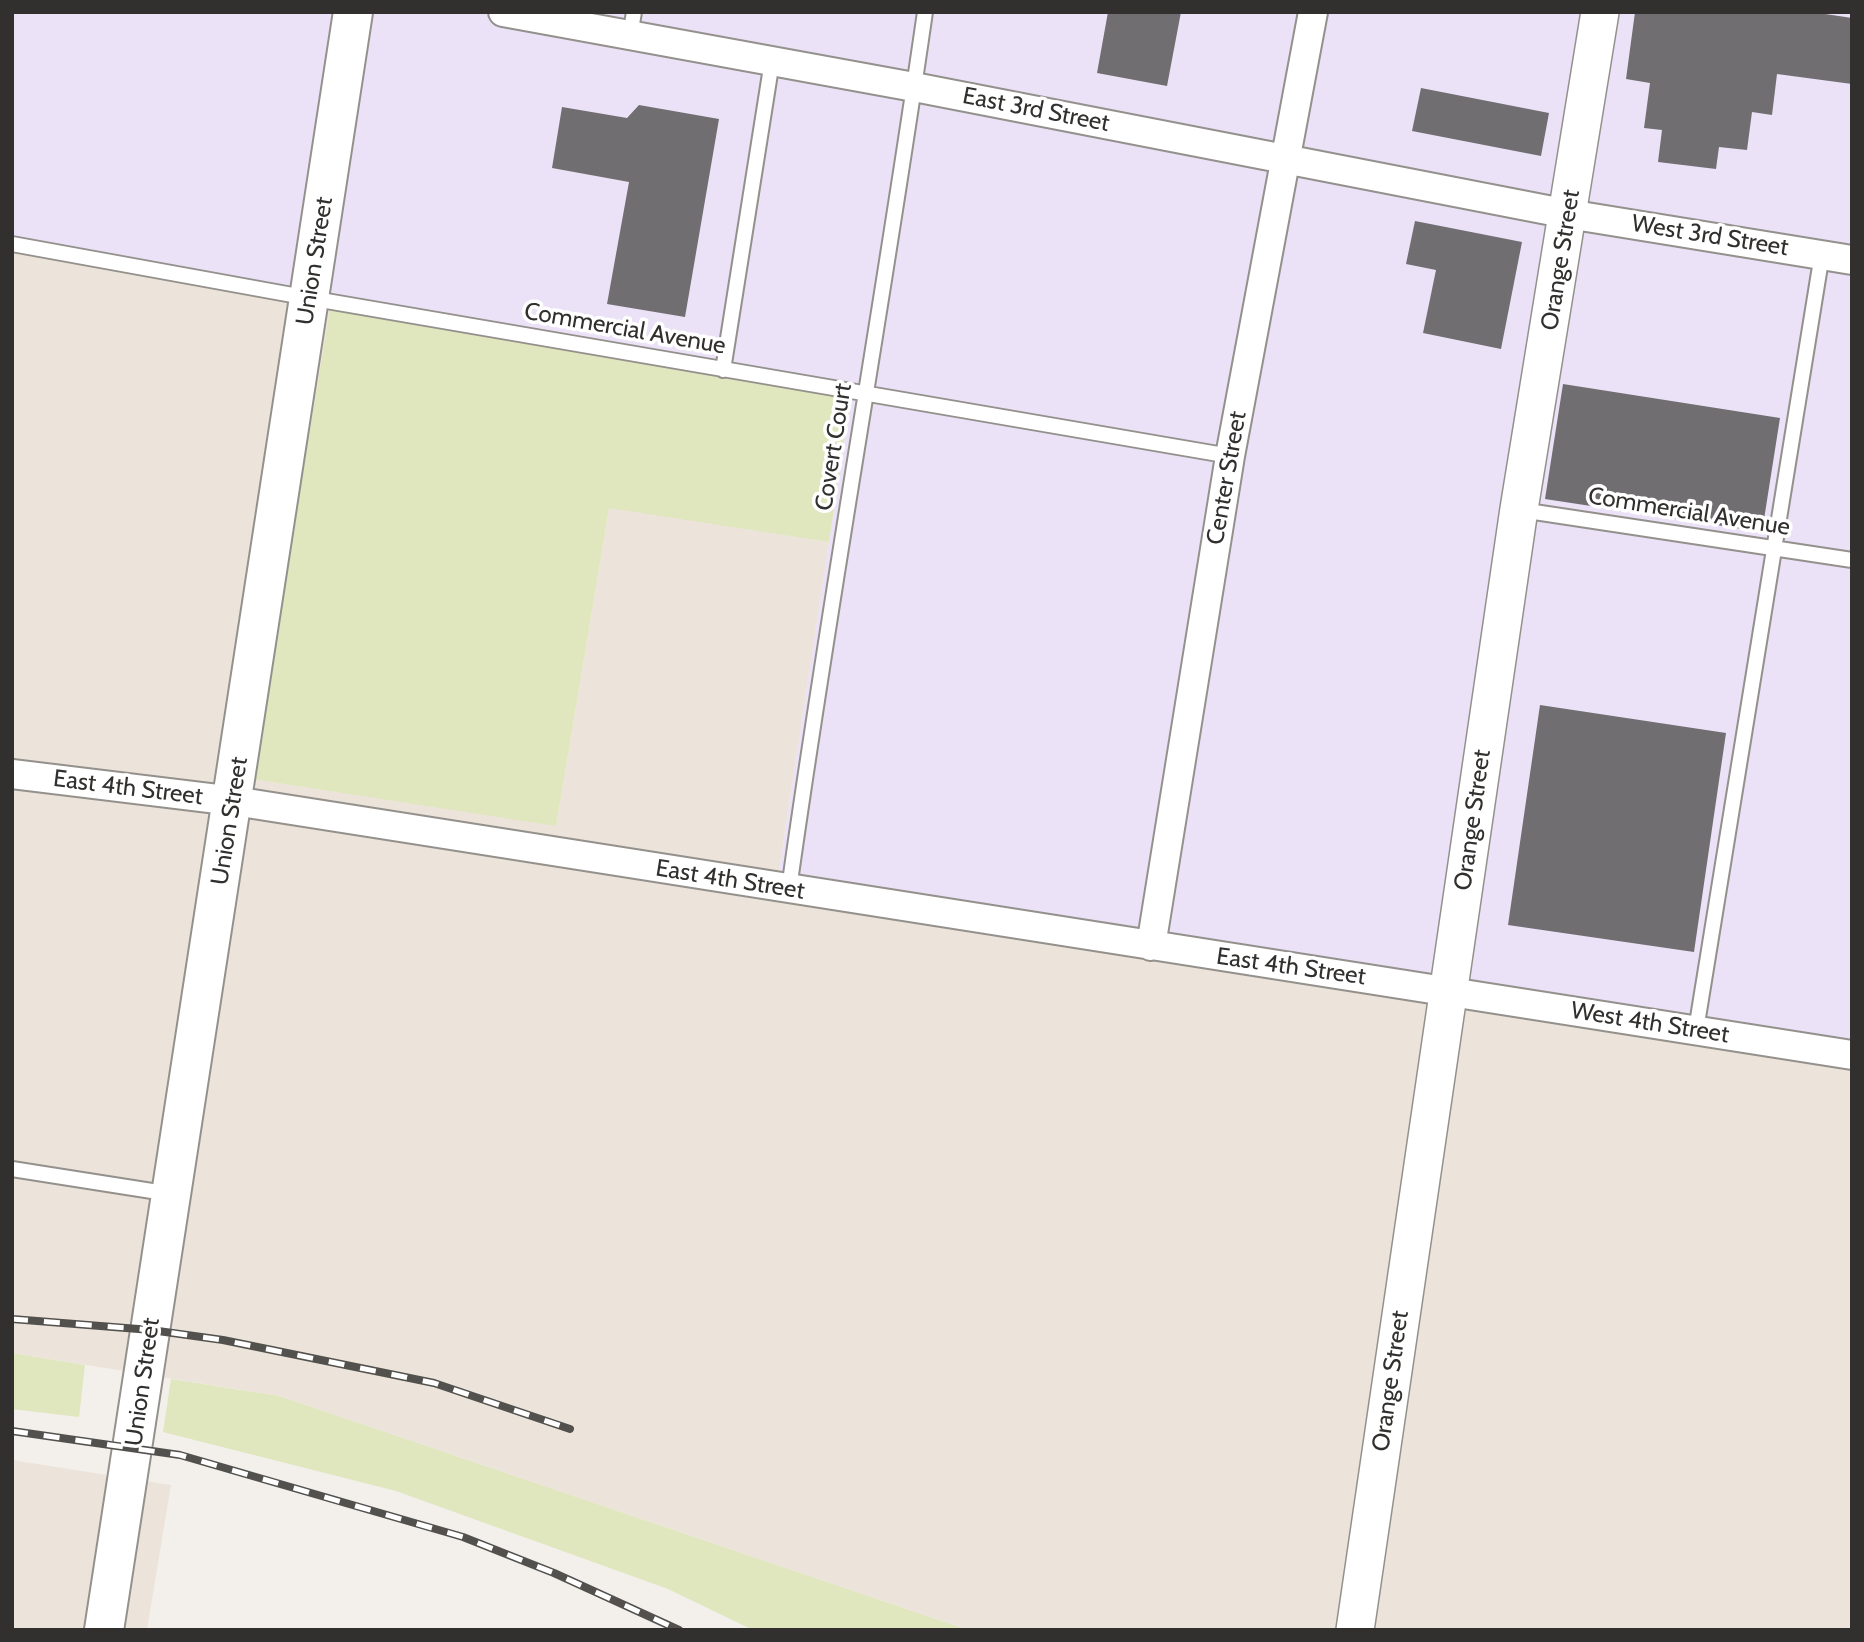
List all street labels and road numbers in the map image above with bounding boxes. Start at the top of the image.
street label: East 3rd Street [960,82,1112,138]
street label: Orange Street [1536,188,1586,332]
street label: Union Street [291,195,339,327]
street label: West 3rd Street [1630,209,1790,263]
street label: Commercial Avenue [522,297,728,361]
street label: Covert Court [810,381,858,513]
street label: Center Street [1201,409,1253,547]
street label: Commercial Avenue [1586,482,1792,542]
street label: Orange Street [1449,748,1497,892]
street label: Union Street [206,755,254,887]
street label: East 4th Street [52,765,204,811]
street label: East 4th Street [654,854,806,906]
street label: East 4th Street [1215,942,1367,992]
street label: West 4th Street [1569,996,1731,1050]
street label: Orange Street [1367,1309,1415,1453]
street label: Union Street [120,1316,166,1448]

